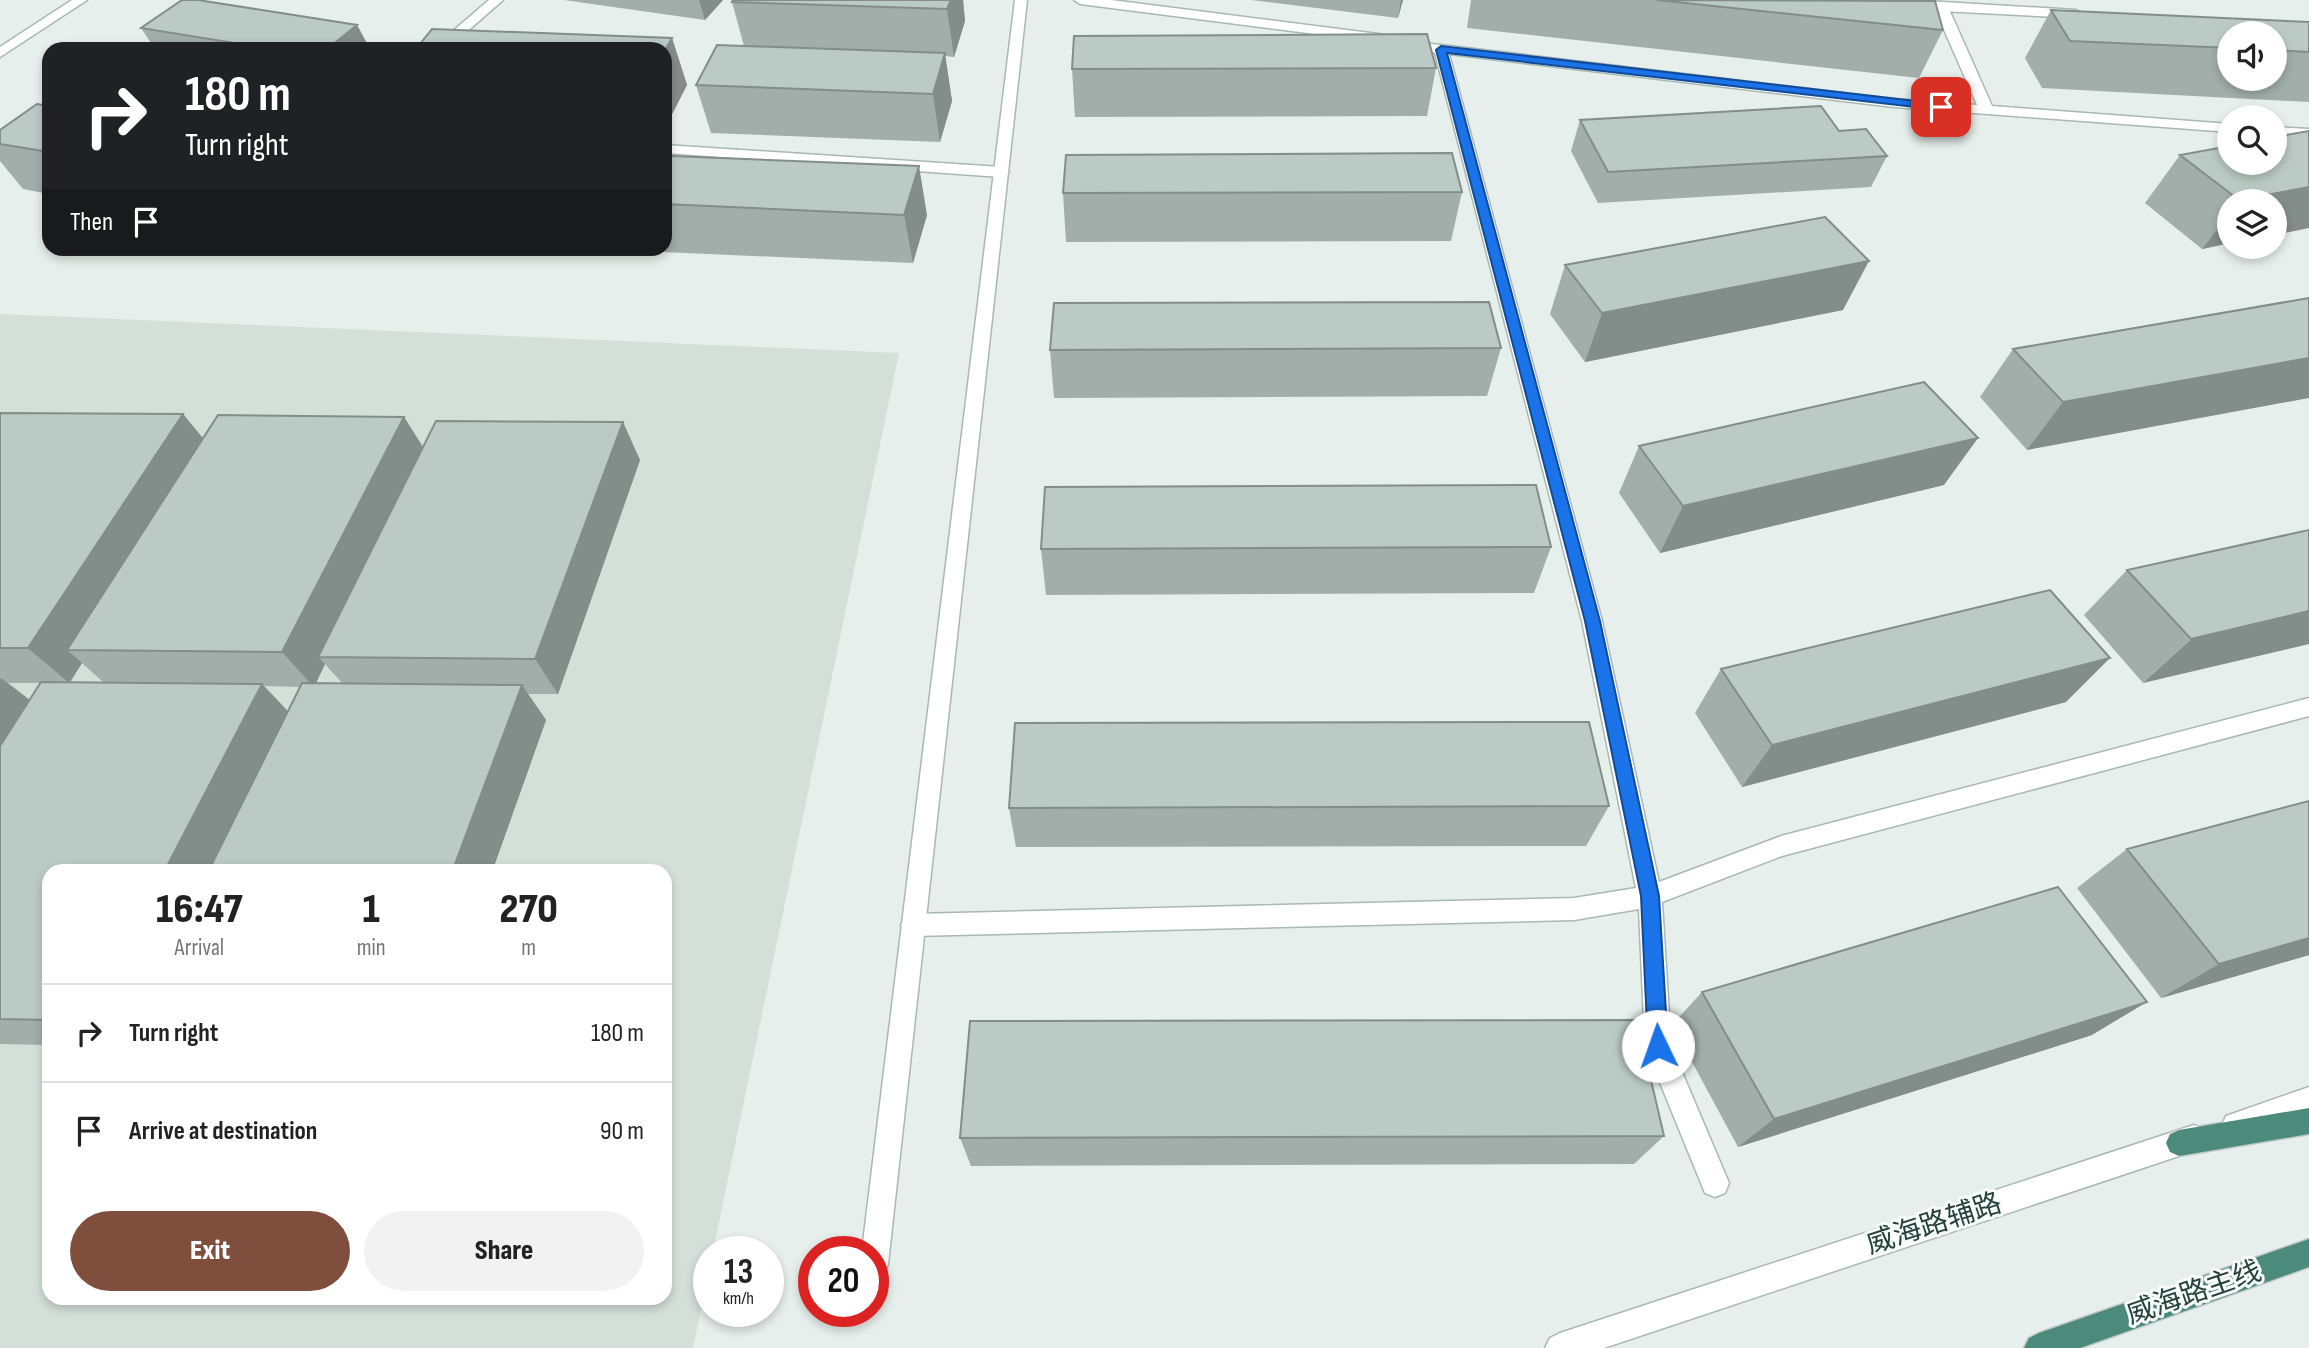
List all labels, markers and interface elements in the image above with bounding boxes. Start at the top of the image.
map controls [2217,21,2287,259]
button: sound [2217,21,2287,91]
text: 180 m [185,66,291,125]
icon: right [70,70,161,161]
pin [1911,77,1971,137]
icon: arrive [1922,88,1960,126]
button: search [2217,105,2287,175]
text: Turn right [185,126,289,165]
button: layers [2217,189,2287,259]
icon: arrive [127,203,165,241]
text: Then [70,207,113,238]
text: 16:47 [156,884,243,935]
text: 1 [362,884,380,935]
text: 270 [500,884,558,935]
text: Arrival [175,934,224,962]
text: min [357,934,386,962]
text: m [521,934,536,962]
position arrow [1621,1009,1695,1083]
icon: right [70,1014,108,1052]
text: Turn right [129,1018,218,1049]
text: 180 m [591,1018,644,1049]
icon: arrive [70,1112,108,1150]
text: Arrive at destination [129,1116,317,1147]
text: 90 m [600,1116,644,1147]
street label: 威海路辅路 [1862,1187,2006,1261]
button: Exit [70,1211,350,1291]
button: Share [364,1211,644,1291]
speed limit sign: 20 [798,1236,889,1327]
text: 13 [724,1251,753,1294]
street label: 威海路主线 [2122,1255,2266,1331]
text: km/h [723,1288,754,1309]

